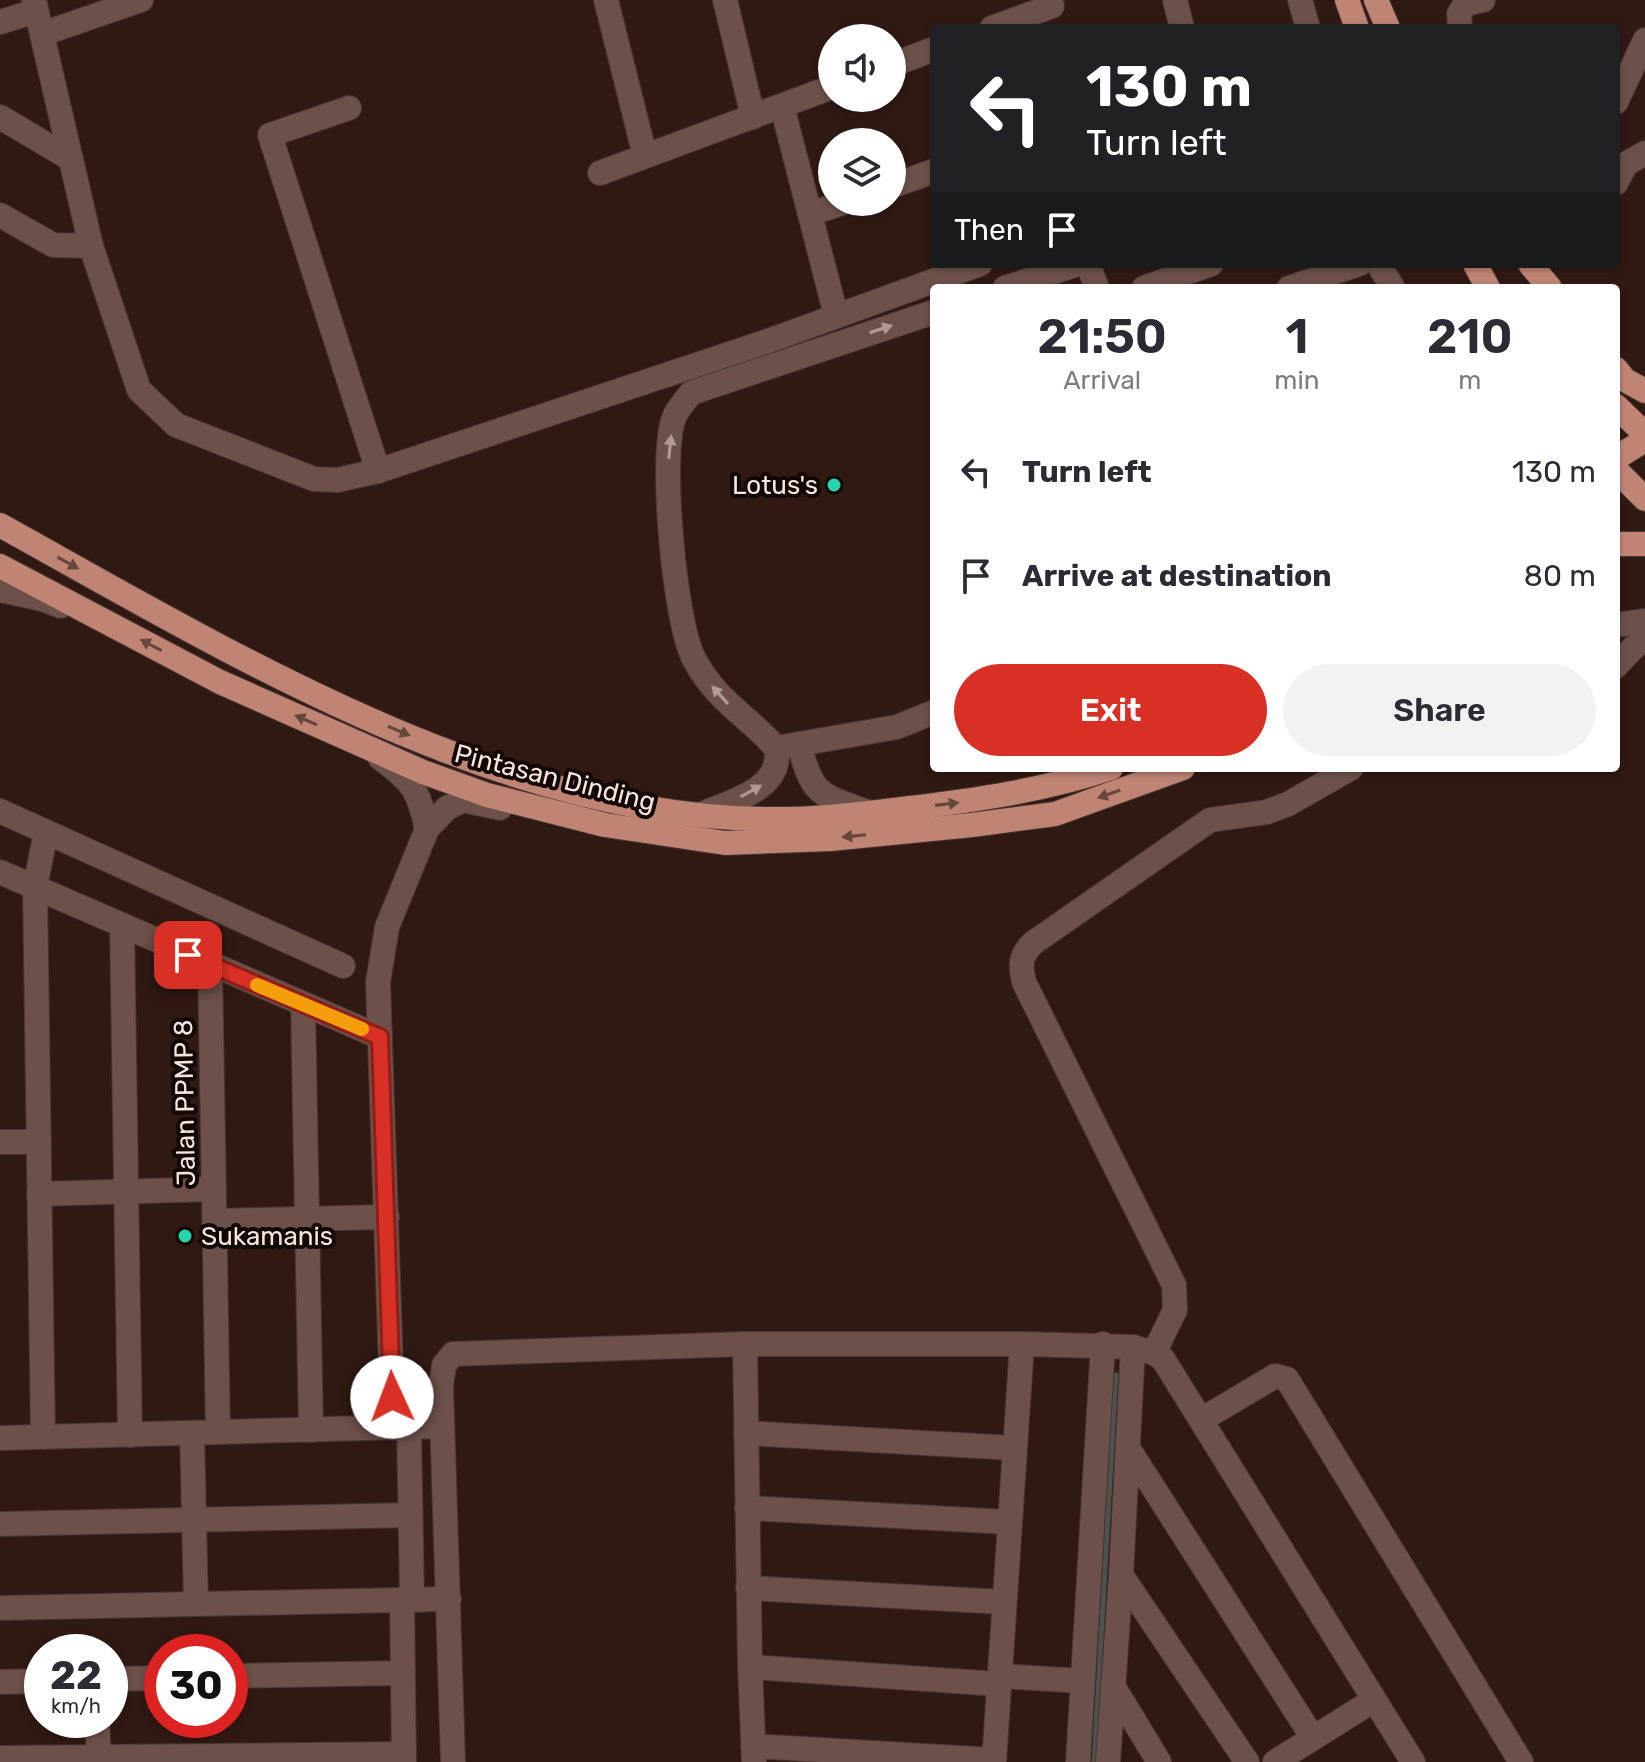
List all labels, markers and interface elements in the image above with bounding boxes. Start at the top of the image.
map controls [818,24,906,216]
button: sound [818,24,906,112]
text: 130 m [1086,54,1252,120]
icon: left [954,56,1058,160]
text: Turn left [1086,121,1227,164]
button: layers [818,128,906,216]
icon: arrive [1040,208,1084,252]
text: Then [954,212,1024,248]
text: 21:50 [1037,308,1167,365]
text: 1 [1285,308,1308,365]
text: 210 [1427,308,1513,365]
one-way arrow [869,323,893,335]
text: Arrival [1063,365,1141,396]
text: min [1274,365,1320,396]
text: m [1458,365,1481,396]
one-way arrow [664,434,677,459]
icon: left [954,450,998,494]
text: Turn left [1022,454,1152,490]
text: 130 m [1512,454,1596,490]
place label: Lotus's [732,470,818,501]
marker: Lotus's [825,476,843,494]
icon: arrive [954,554,998,598]
one-way arrow [57,555,79,569]
text: Arrive at destination [1022,558,1332,594]
text: 80 m [1524,558,1596,594]
one-way arrow [140,639,162,653]
button: Exit [954,664,1267,756]
button: Share [1283,664,1596,756]
one-way arrow [711,686,729,705]
one-way arrow [295,713,318,726]
one-way arrow [387,725,411,738]
street label: Pintasan Dinding [451,738,659,818]
one-way arrow [740,784,763,798]
one-way arrow [1097,788,1121,801]
one-way arrow [935,797,960,810]
one-way arrow [841,830,866,843]
pin [154,921,222,989]
icon: arrive [166,933,210,977]
street label: Jalan PPMP 8 [168,1019,202,1187]
place label: Sukamanis [201,1221,333,1252]
marker: Sukamanis [176,1227,194,1245]
position arrow [350,1355,434,1439]
speed limit sign: 30 [144,1634,248,1738]
text: 22 [50,1652,102,1699]
text: km/h [51,1694,101,1718]

